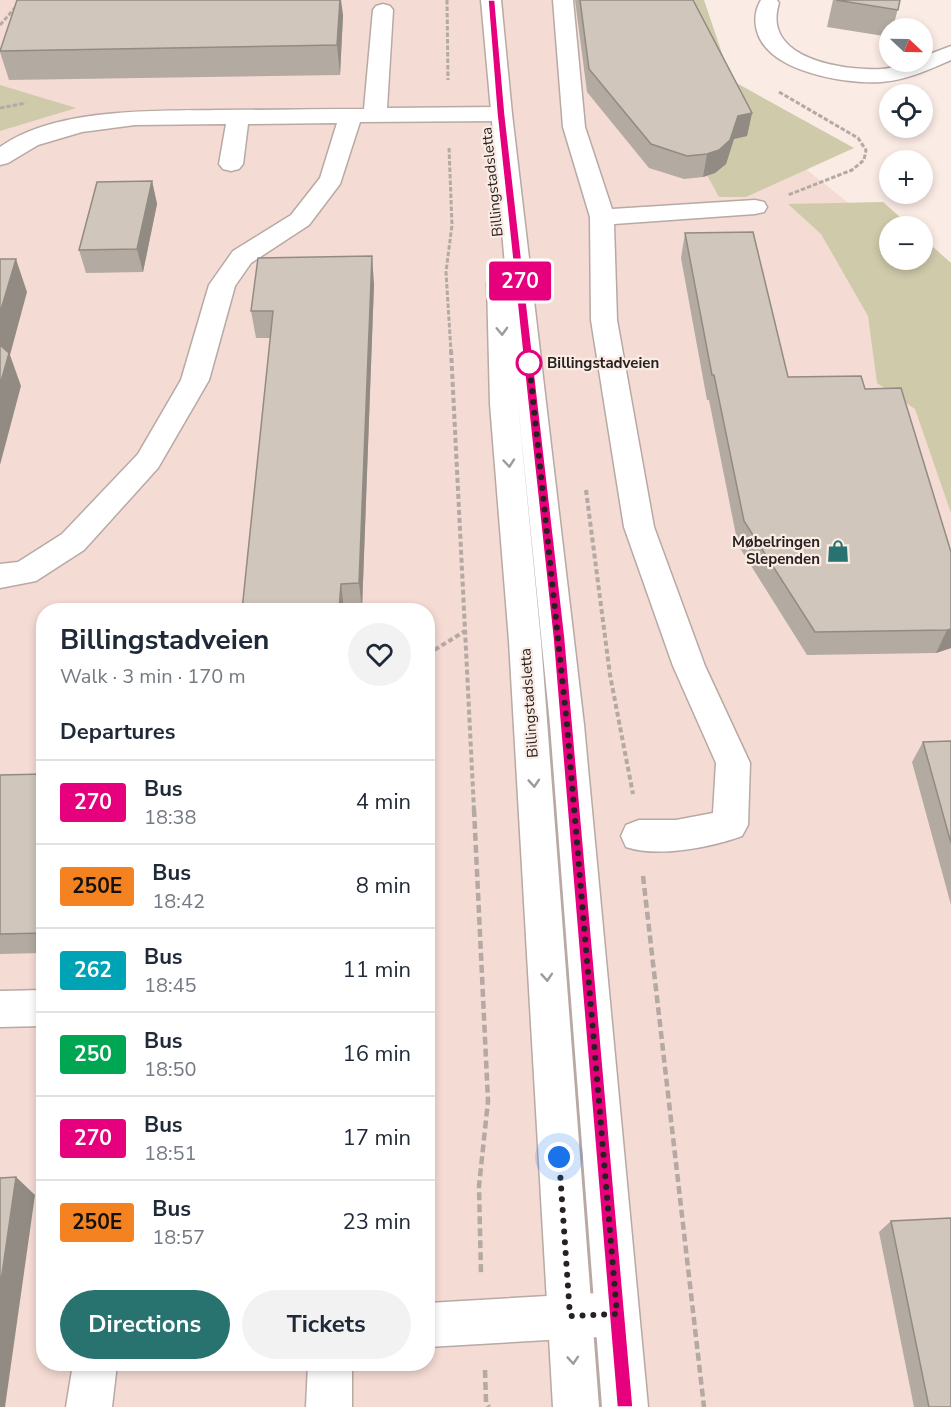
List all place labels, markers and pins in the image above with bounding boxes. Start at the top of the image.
marker: Billingstadveien [516,350,542,376]
place label: Billingstadveien [547,353,659,373]
place label: Møbelringen Slependen [732,532,820,569]
shop icon: Møbelringen Slependen [825,538,851,564]

